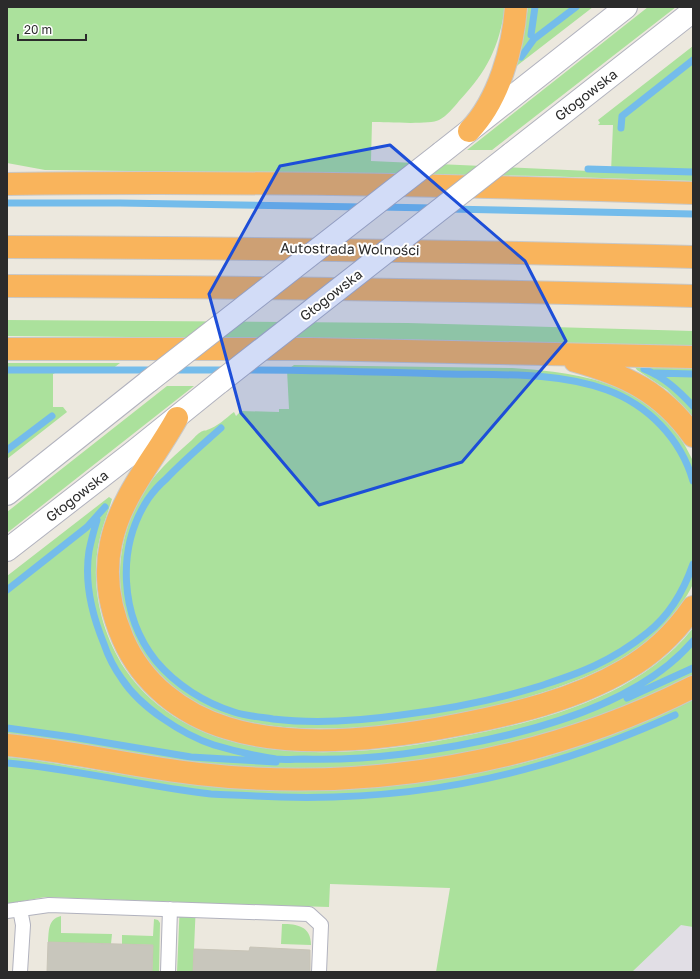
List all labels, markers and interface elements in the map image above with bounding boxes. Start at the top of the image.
scale bar [18,16,86,42]
text: 20 m [24,22,52,37]
street label: Głogowska [551,65,620,124]
street label: Autostrada Wolności [280,239,420,258]
street label: Głogowska [296,265,365,324]
street label: Głogowska [42,466,111,525]

